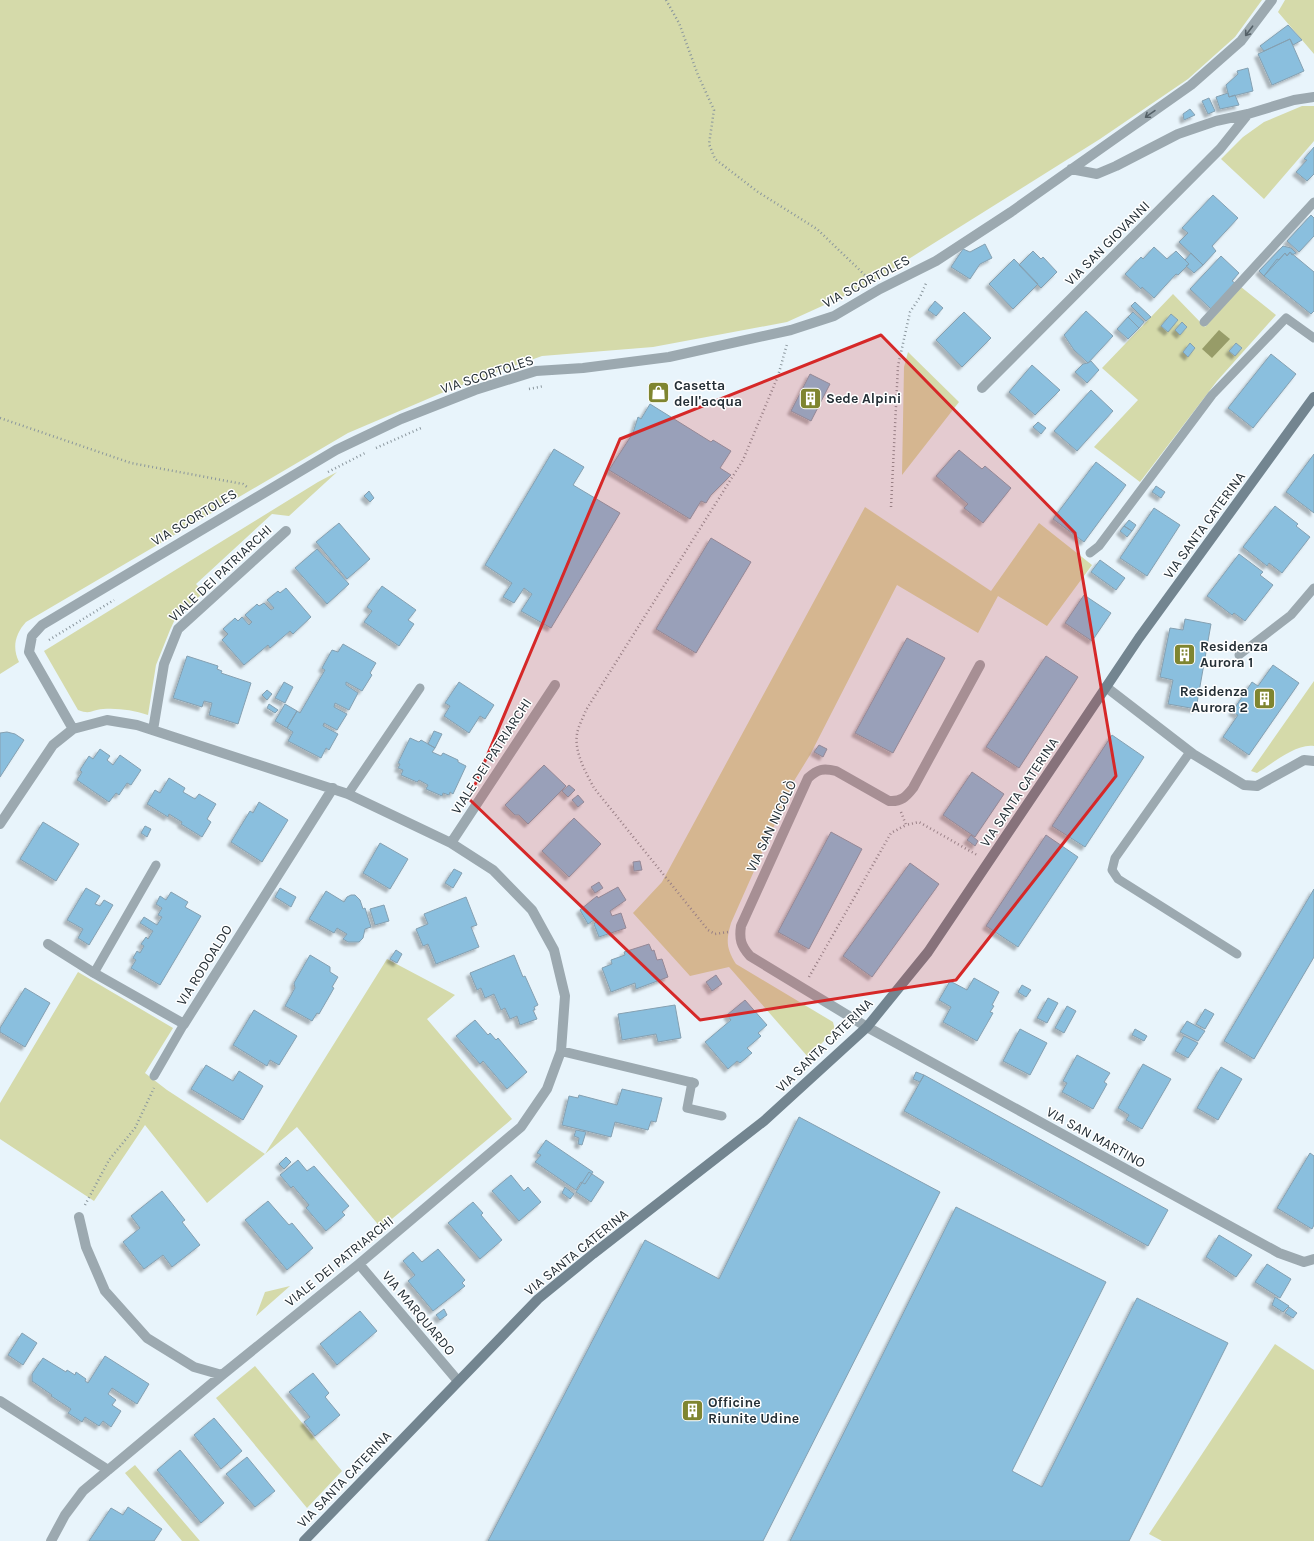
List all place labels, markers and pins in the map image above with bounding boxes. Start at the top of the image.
place label: Casetta dell'acqua [674,377,742,410]
shop icon: Casetta dell'acqua [646,380,672,406]
building icon: Sede Alpini [798,385,824,411]
place label: Sede Alpini [826,390,901,407]
place label: Residenza Aurora 1 [1200,638,1268,671]
building icon: Residenza Aurora 1 [1172,641,1198,667]
place label: Residenza Aurora 2 [1180,683,1248,716]
building icon: Residenza Aurora 2 [1251,686,1277,712]
place label: Officine Riunite Udine [708,1394,799,1427]
building icon: Officine Riunite Udine [680,1397,706,1423]

